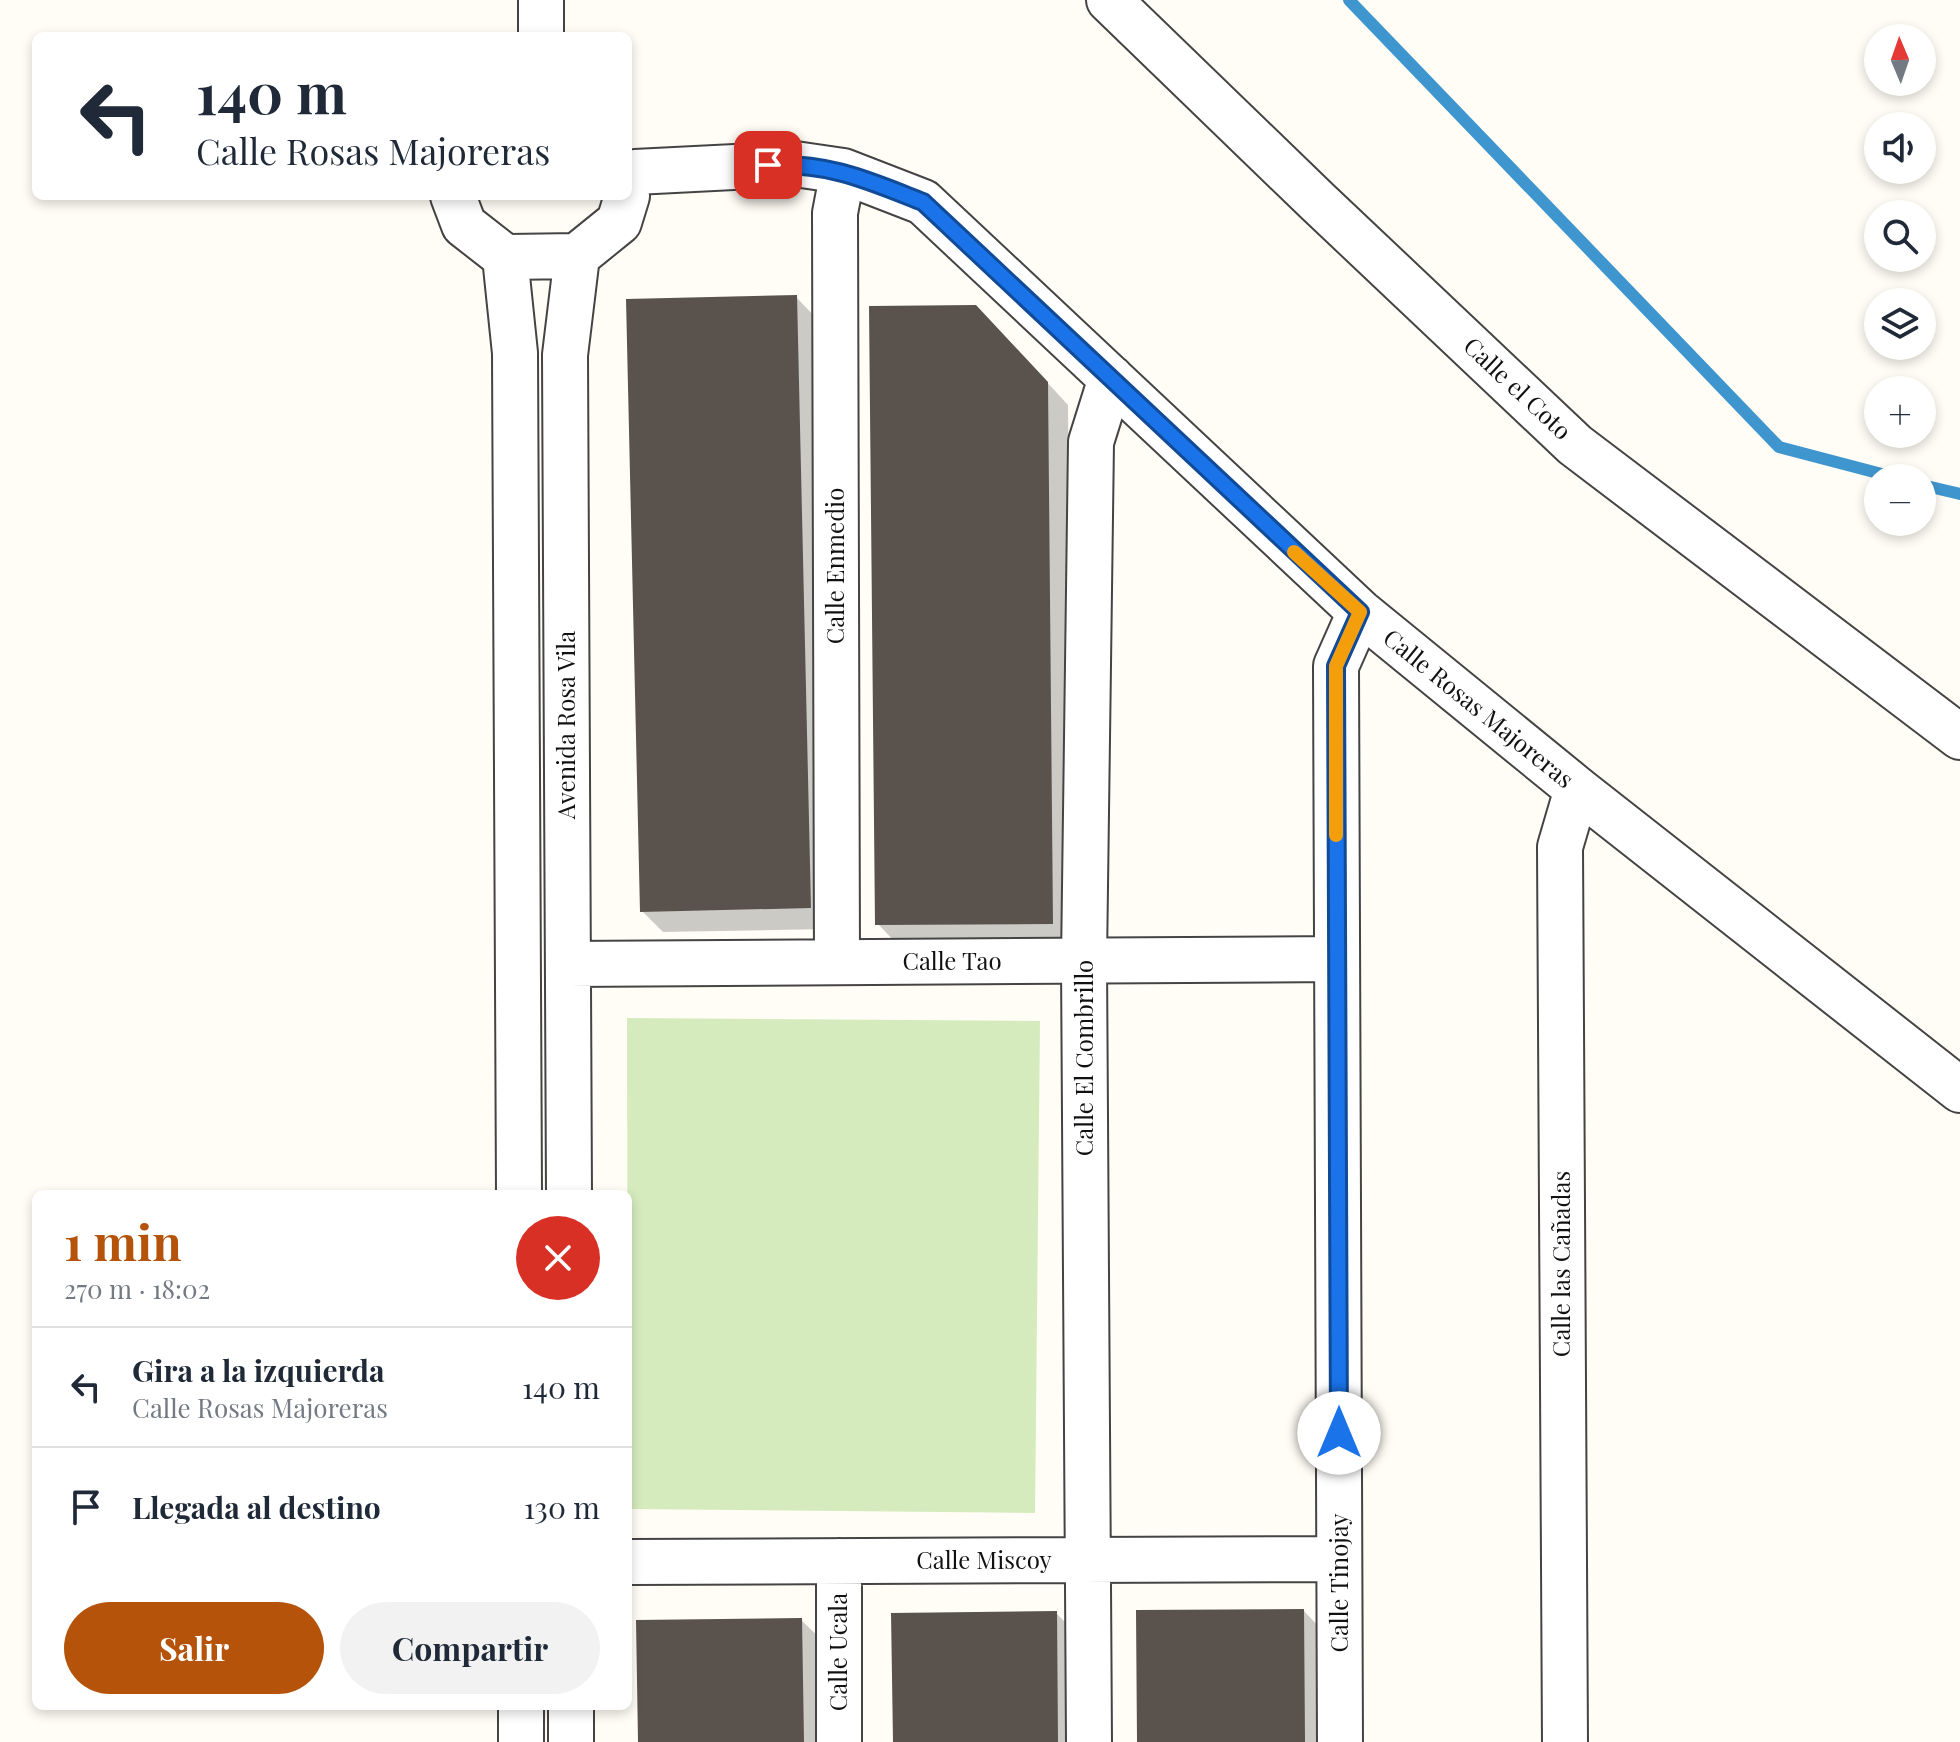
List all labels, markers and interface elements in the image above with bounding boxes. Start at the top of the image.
north arrow [1864,24,1936,96]
map controls [1864,24,1936,536]
text: 140 m [196,54,347,129]
icon: left [64,64,168,168]
button: sound [1864,112,1936,184]
text: Calle Rosas Majoreras [196,126,550,174]
pin [734,131,802,199]
icon: arrive [746,143,790,187]
button: search [1864,200,1936,272]
button: layers [1864,288,1936,360]
street label: Calle el Coto [1458,329,1579,446]
button: + [1864,376,1936,448]
button: − [1864,464,1936,536]
street label: Calle Enmedio [818,488,850,644]
street label: Calle Rosas Majoreras [1377,621,1581,794]
street label: Avenida Rosa Vila [549,631,581,820]
street label: Calle Tao [902,944,1002,976]
street label: Calle El Combrillo [1067,960,1099,1156]
street label: Calle las Cañadas [1544,1171,1576,1357]
text: 1 min [64,1209,182,1273]
button: close [516,1216,600,1300]
text: 270 m · 18:02 [64,1271,210,1306]
text: Gira a la izquierda [132,1350,385,1390]
icon: left [64,1365,108,1409]
text: 140 m [522,1367,600,1407]
text: Calle Rosas Majoreras [132,1390,388,1425]
position arrow [1297,1391,1381,1475]
icon: arrive [64,1485,108,1529]
text: Llegada al destino [132,1487,381,1527]
text: 130 m [524,1487,600,1527]
street label: Calle Tinojay [1322,1513,1354,1653]
street label: Calle Miscoy [916,1543,1052,1575]
street label: Calle Ucala [821,1593,853,1711]
button: Salir [64,1602,324,1694]
button: Compartir [340,1602,600,1694]

